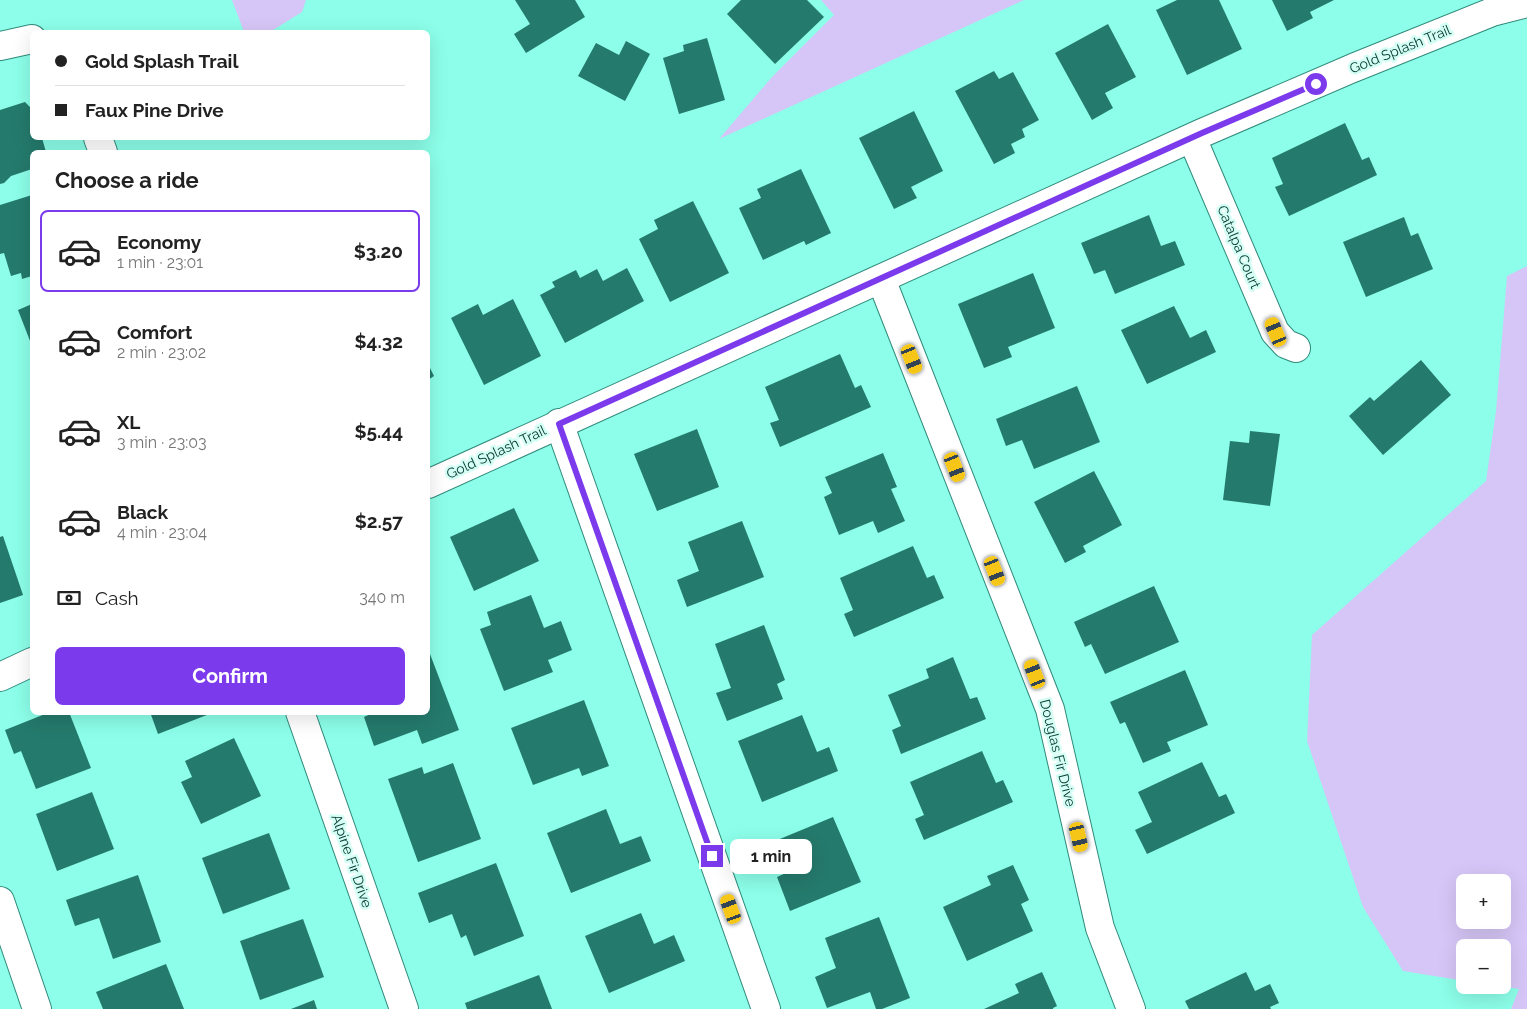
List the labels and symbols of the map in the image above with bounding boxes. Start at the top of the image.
street label: Gold Splash Trail [1347,21,1453,77]
route start [1305,73,1327,95]
street label: Catalpa Court [1214,203,1264,291]
car [1263,315,1288,349]
car [899,342,924,376]
street label: Gold Splash Trail [444,422,548,482]
car [942,450,967,484]
car [982,554,1007,588]
car [1022,657,1047,691]
street label: Douglas Fir Drive [1037,698,1079,808]
street label: Alpine Fir Drive [329,812,375,910]
car [1068,821,1089,853]
callout: 1 min [730,838,812,874]
route end [701,845,723,867]
car [718,892,743,926]

